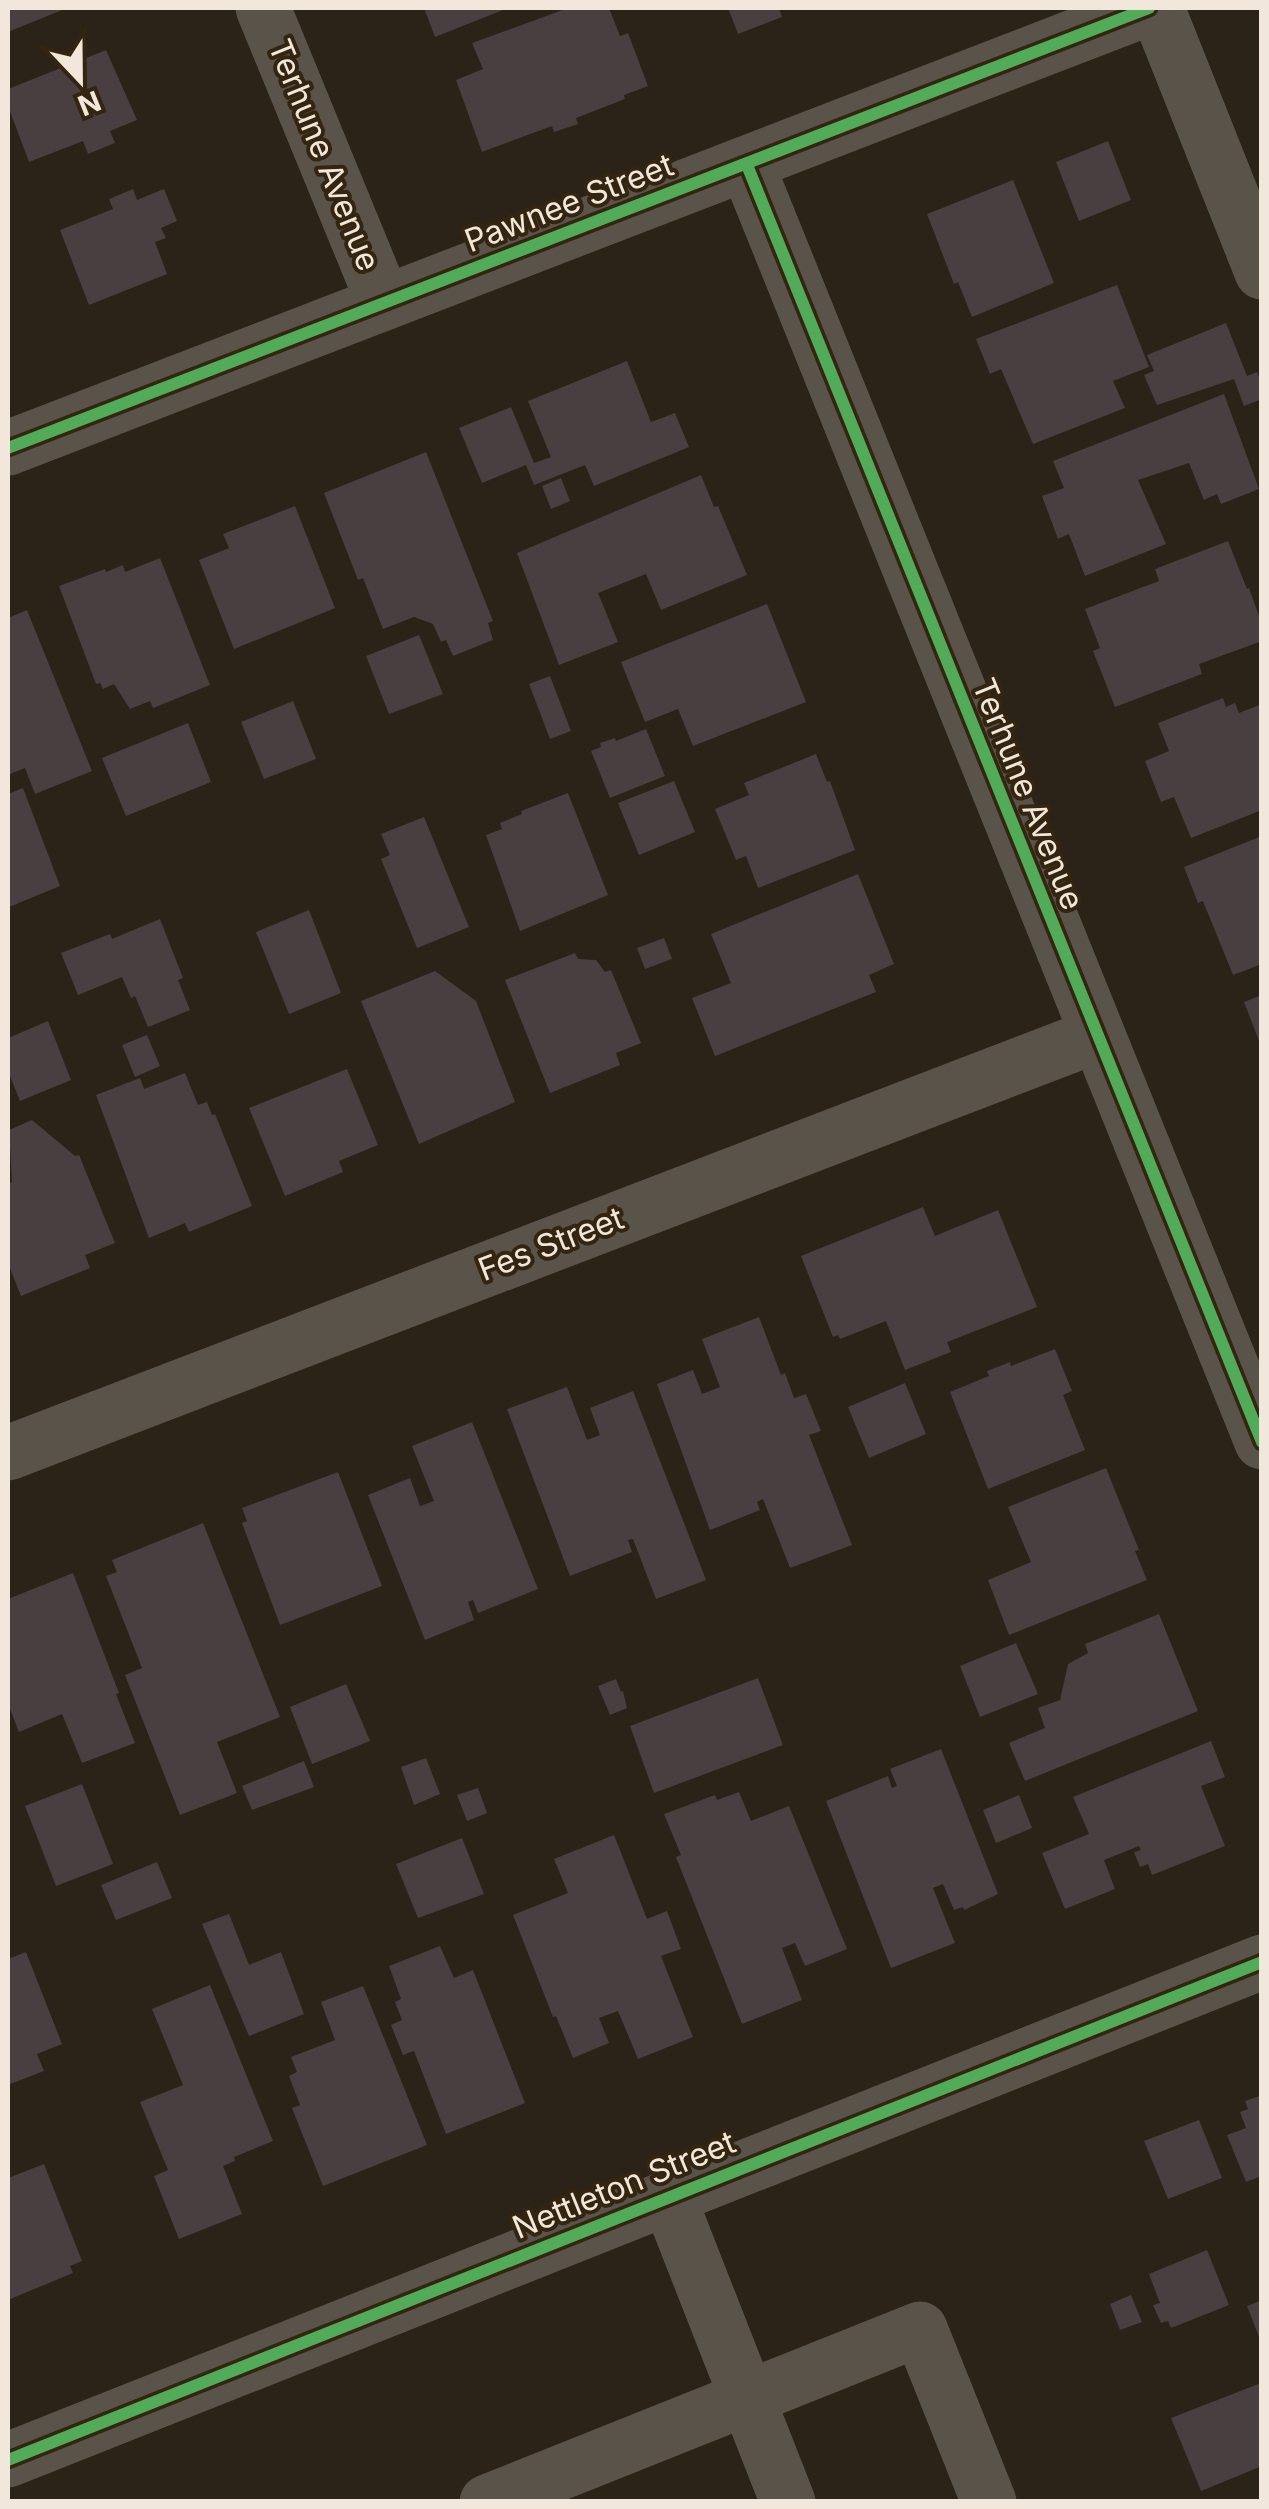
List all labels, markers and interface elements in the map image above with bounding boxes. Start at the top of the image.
north arrow [30,30,130,130]
street label: Terhune Avenue [260,33,389,276]
text: N [73,83,106,123]
street label: Pawnee Street [459,145,679,260]
street label: Terhune Avenue [964,672,1093,915]
street label: Fes Street [473,1198,629,1289]
street label: Nettleton Street [507,2122,741,2247]

